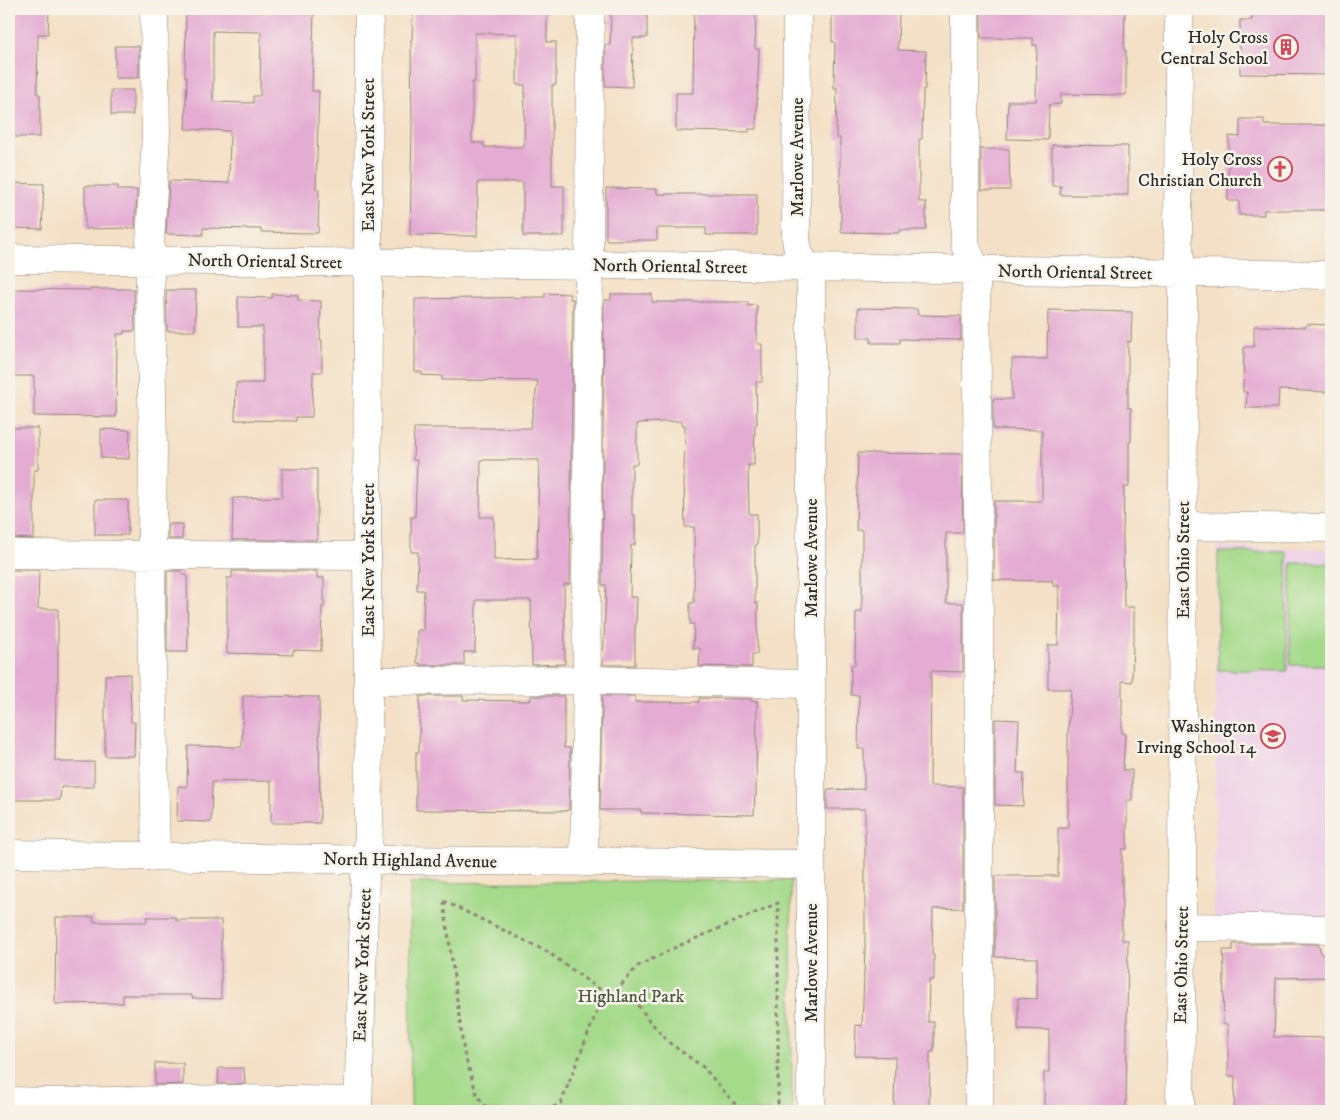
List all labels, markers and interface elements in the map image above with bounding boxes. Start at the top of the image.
place label: Holy Cross Central School [1160,27,1269,70]
building icon: Holy Cross Central School [1273,34,1299,60]
street label: East New York Street [358,78,380,232]
street label: Marlowe Avenue [787,97,809,217]
place label: Holy Cross Christian Church [1138,149,1263,192]
church icon: Holy Cross Christian Church [1267,156,1293,182]
street label: North Oriental Street [187,250,343,274]
street label: North Oriental Street [592,255,748,279]
street label: North Oriental Street [997,261,1153,285]
street label: East New York Street [358,483,380,637]
street label: Marlowe Avenue [801,498,823,618]
street label: East Ohio Street [1173,501,1195,619]
place label: Washington Irving School 14 [1137,716,1257,759]
school or university icon: Washington Irving School 14 [1260,723,1286,749]
street label: North Highland Avenue [323,848,497,874]
street label: East New York Street [349,887,377,1042]
street label: Marlowe Avenue [801,903,823,1023]
street label: East Ohio Street [1170,906,1194,1024]
park label: Highland Park [578,986,684,1008]

